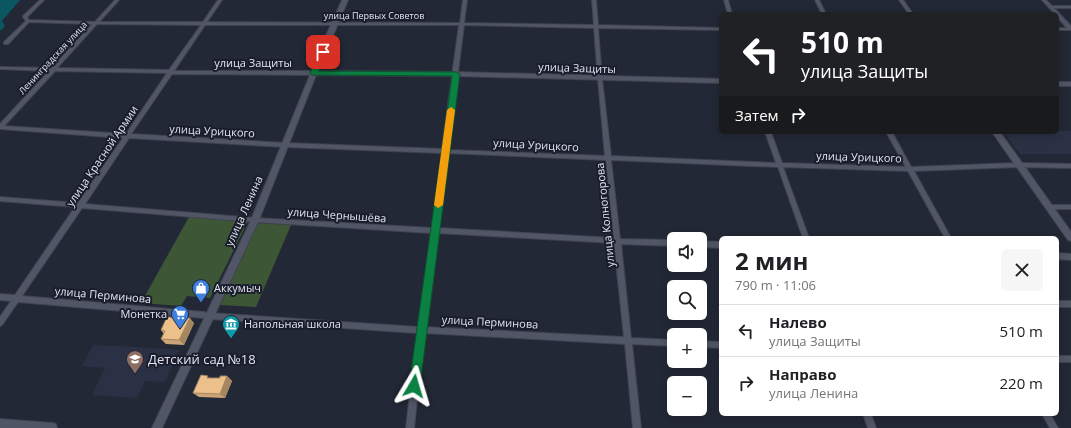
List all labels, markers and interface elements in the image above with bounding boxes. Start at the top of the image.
street label: улица Первых Советов [324,9,424,22]
street label: Ленинградская улица [15,18,90,97]
text: 510 m [801,23,884,61]
icon: left [735,28,787,80]
pin [306,35,340,69]
icon: arrive [312,41,334,63]
street label: улица Защиты [214,55,292,70]
street label: улица Защиты [538,59,616,76]
text: улица Защиты [801,59,928,83]
street label: улица Красной Армии [62,102,141,209]
icon: right [787,104,809,126]
text: Затем [735,105,779,125]
street label: улица Урицкого [169,121,256,140]
street label: улица Урицкого [493,135,580,154]
street label: улица Урицкого [816,148,902,166]
street label: улица Колногорова [592,162,617,268]
street label: улица Ленина [221,173,266,248]
street label: улица Чернышёва [287,204,387,225]
map controls [667,232,707,416]
button: sound [667,232,707,272]
text: 2 мин [735,244,808,277]
button: close [1001,249,1043,291]
text: 790 m · 11:06 [735,276,816,294]
shop icon: Аккумыч [191,278,211,303]
place label: Аккумыч [214,280,261,295]
button: search [667,280,707,320]
street label: улица Перминова [54,283,152,306]
supermarket icon: Монетка [170,304,190,329]
place label: Монетка [120,306,167,321]
street label: улица Перминова [441,311,539,332]
text: Налево [769,312,827,332]
museum icon: Напольная школа [221,314,241,339]
place label: Напольная школа [244,316,341,331]
icon: left [735,320,757,342]
text: 510 m [999,321,1043,341]
button: + [667,328,707,368]
text: улица Защиты [769,332,861,350]
school or university icon: Детский сад №18 [125,349,145,374]
place label: Детский сад №18 [148,350,256,368]
text: Направо [769,364,837,384]
position arrow [393,365,435,407]
icon: right [735,372,757,394]
text: 220 m [999,373,1043,393]
button: − [667,376,707,416]
text: улица Ленина [769,384,858,402]

